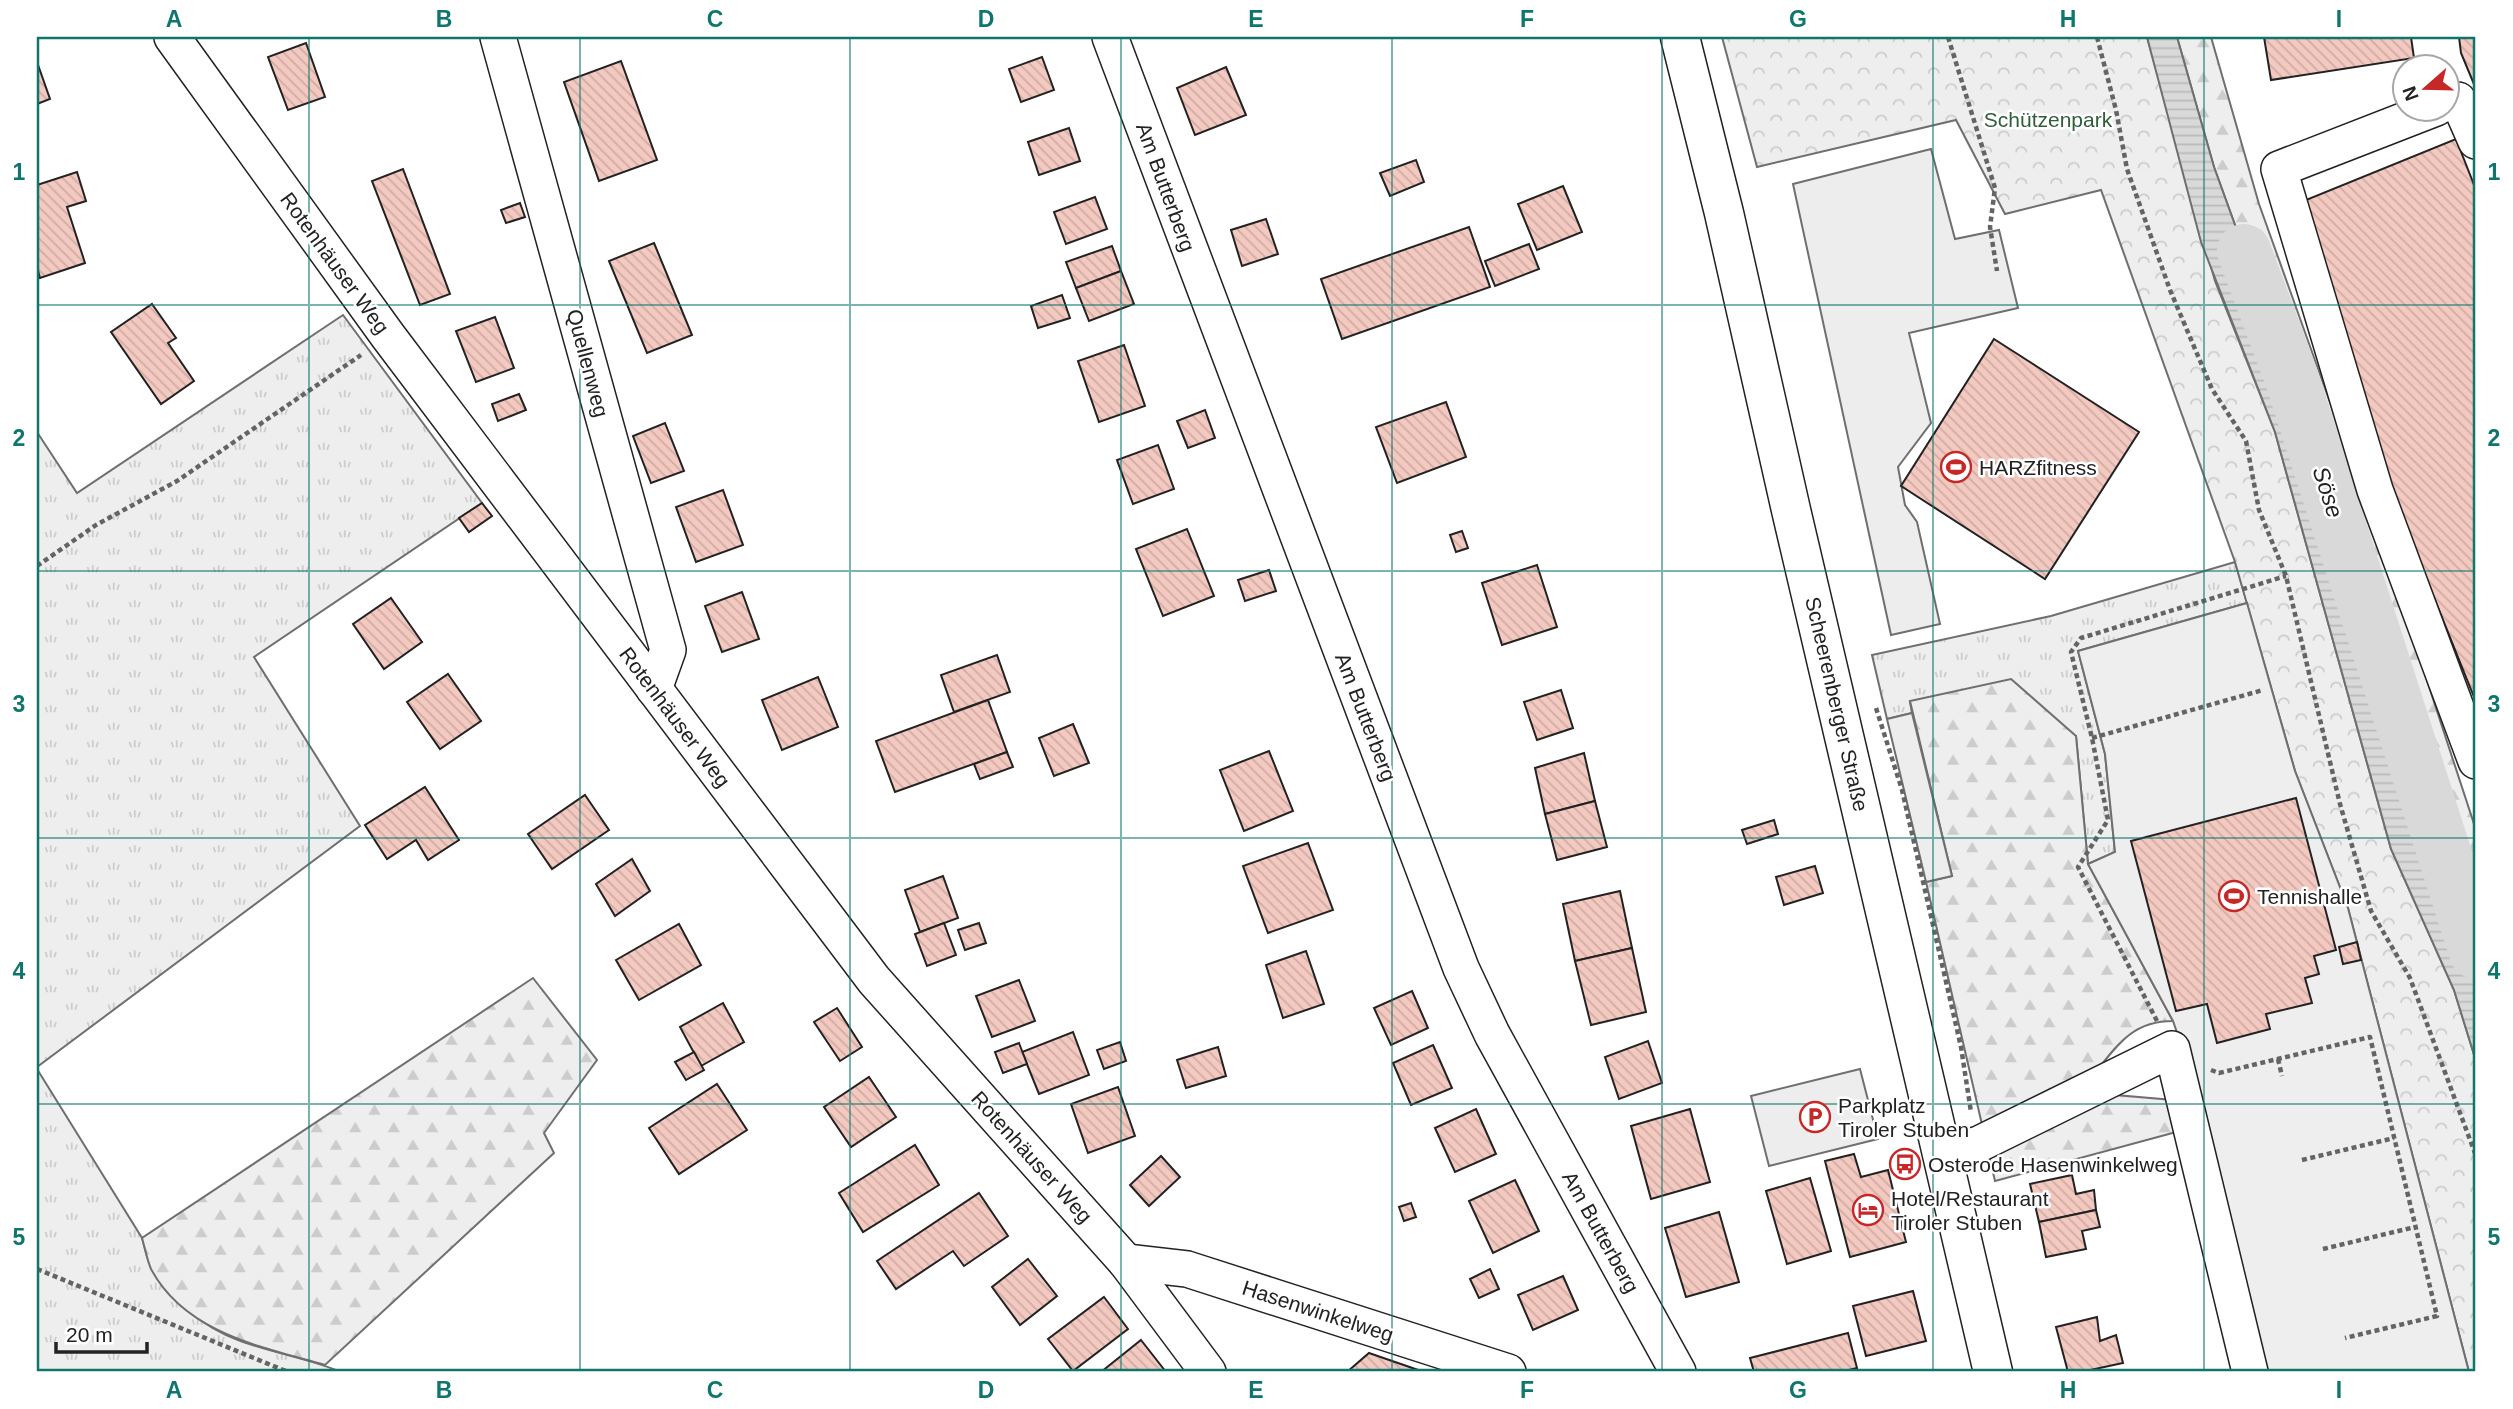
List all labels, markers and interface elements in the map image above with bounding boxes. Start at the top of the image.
text: A [166,6,182,32]
text: B [436,6,452,32]
text: C [707,6,723,32]
text: D [978,6,994,32]
text: E [1248,6,1264,32]
text: F [1520,6,1534,32]
text: G [1789,6,1807,32]
text: H [2060,6,2076,32]
text: I [2336,6,2342,32]
north arrow [2390,52,2460,122]
text: N [2398,84,2423,104]
park label: Schützenpark [1984,108,2113,131]
street label: Am Butterberg [1132,119,1200,255]
text: 1 [13,159,26,185]
text: 1 [2488,159,2501,185]
street label: Rotenhäuser Weg [276,188,394,338]
street label: Quellenweg [563,306,613,420]
text: 2 [13,425,25,451]
text: 2 [2488,425,2500,451]
sports icon: HARZfitness [1939,450,1973,484]
place label: HARZfitness [1979,456,2097,479]
water label: Söse [2308,463,2348,521]
street label: Scheerenberger Straße [1801,594,1873,814]
street label: Rotenhäuser Weg [615,643,735,791]
street label: Am Butterberg [1331,650,1401,784]
text: 3 [13,691,25,717]
text: 3 [2488,691,2500,717]
sports icon: Tennishalle [2217,879,2251,913]
place label: Tennishalle [2257,885,2362,908]
text: 4 [13,958,26,984]
text: 4 [2488,958,2501,984]
street label: Rotenhäuser Weg [967,1087,1097,1227]
place label: Parkplatz Tiroler Stuben [1838,1094,1969,1141]
parking icon: Parkplatz Tiroler Stuben [1798,1100,1832,1134]
bus stop icon: Osterode Hasenwinkelweg [1888,1147,1922,1181]
place label: Osterode Hasenwinkelweg [1928,1153,2178,1176]
street label: Am Butterberg [1558,1167,1644,1297]
place label: Hotel/Restaurant Tiroler Stuben [1891,1187,2049,1234]
hotel icon: Hotel/Restaurant Tiroler Stuben [1851,1193,1885,1227]
text: 5 [13,1224,26,1250]
text: 5 [2488,1224,2501,1250]
street label: Hasenwinkelweg [1240,1276,1396,1346]
scale bar [56,1311,147,1355]
text: 20 m [66,1323,113,1346]
text: A [166,1377,182,1403]
text: B [436,1377,452,1403]
text: C [707,1377,723,1403]
text: D [978,1377,994,1403]
text: E [1248,1377,1264,1403]
text: F [1520,1377,1534,1403]
text: G [1789,1377,1807,1403]
text: H [2060,1377,2076,1403]
text: I [2336,1377,2342,1403]

